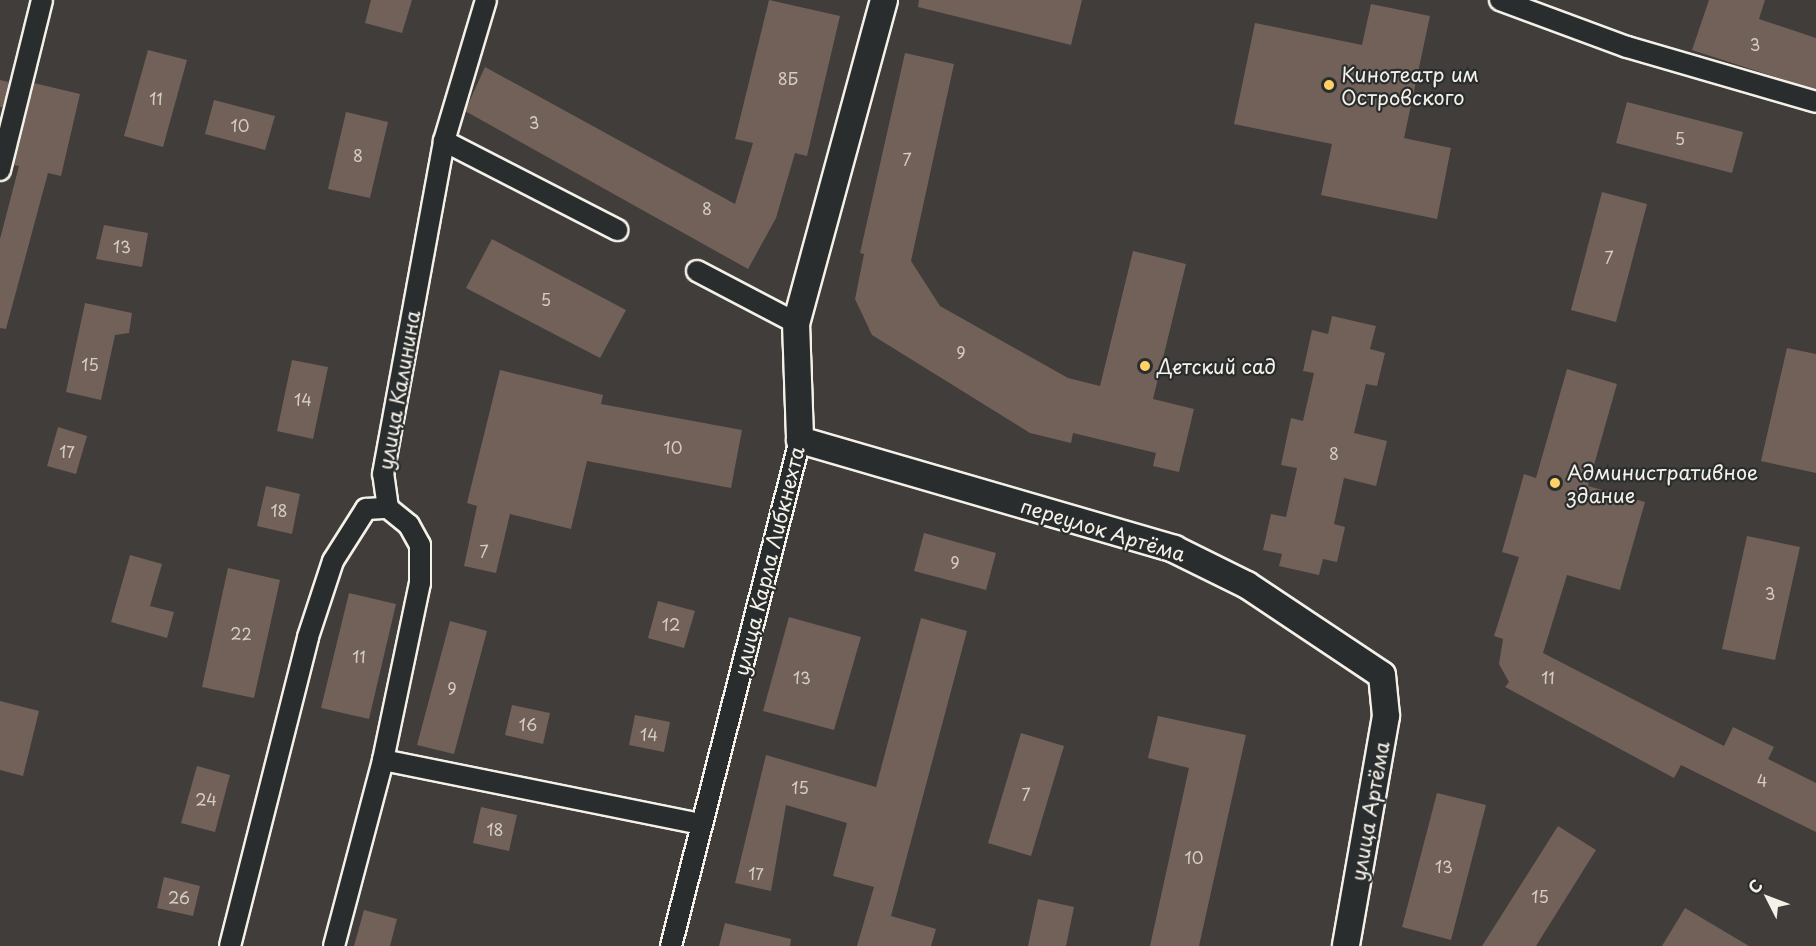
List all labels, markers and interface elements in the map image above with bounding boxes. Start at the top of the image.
house number: 3 [1750,34,1760,54]
place label: Кинотеатр им Островского [1341,62,1479,109]
house number: 8Б [778,68,798,88]
marker: Кинотеатр им Островского [1322,78,1336,92]
house number: 11 [149,88,163,108]
house number: 3 [529,112,539,132]
house number: 10 [231,115,249,135]
house number: 5 [1675,128,1685,148]
house number: 8 [353,145,363,165]
house number: 7 [902,149,912,169]
house number: 8 [702,198,712,218]
house number: 13 [113,236,131,256]
house number: 7 [1604,247,1614,267]
house number: 5 [541,289,551,309]
street label: улица Калинина [373,308,425,472]
house number: 9 [956,342,966,362]
house number: 15 [81,354,99,374]
place label: Детский сад [1157,354,1278,378]
marker: Детский сад [1138,359,1152,373]
house number: 14 [294,389,312,409]
house number: 10 [664,437,682,457]
house number: 17 [59,441,75,461]
house number: 8 [1329,443,1339,463]
street label: улица Карла Либкнехта [729,444,809,678]
place label: Административное здание [1567,460,1758,507]
marker: Административное здание [1548,476,1562,490]
street label: переулок Артёма [1017,493,1189,567]
house number: 18 [270,500,288,520]
house number: 7 [479,541,489,561]
house number: 9 [950,552,960,572]
house number: 3 [1765,583,1775,603]
house number: 12 [662,614,680,634]
house number: 22 [230,623,252,643]
house number: 11 [352,646,366,666]
house number: 13 [793,667,811,687]
house number: 11 [1541,667,1555,687]
house number: 9 [447,678,457,698]
house number: 16 [519,714,537,734]
house number: 14 [640,724,658,744]
street label: улица Артёма [1346,739,1394,883]
house number: 4 [1757,770,1767,790]
house number: 15 [791,777,809,797]
house number: 7 [1021,784,1031,804]
house number: 24 [195,789,217,809]
house number: 18 [486,819,504,839]
house number: 10 [1185,847,1203,867]
house number: 13 [1435,856,1453,876]
house number: 17 [748,863,764,883]
north arrow [1738,868,1798,928]
text: С [1742,873,1768,898]
house number: 15 [1531,886,1549,906]
house number: 26 [168,887,190,907]

